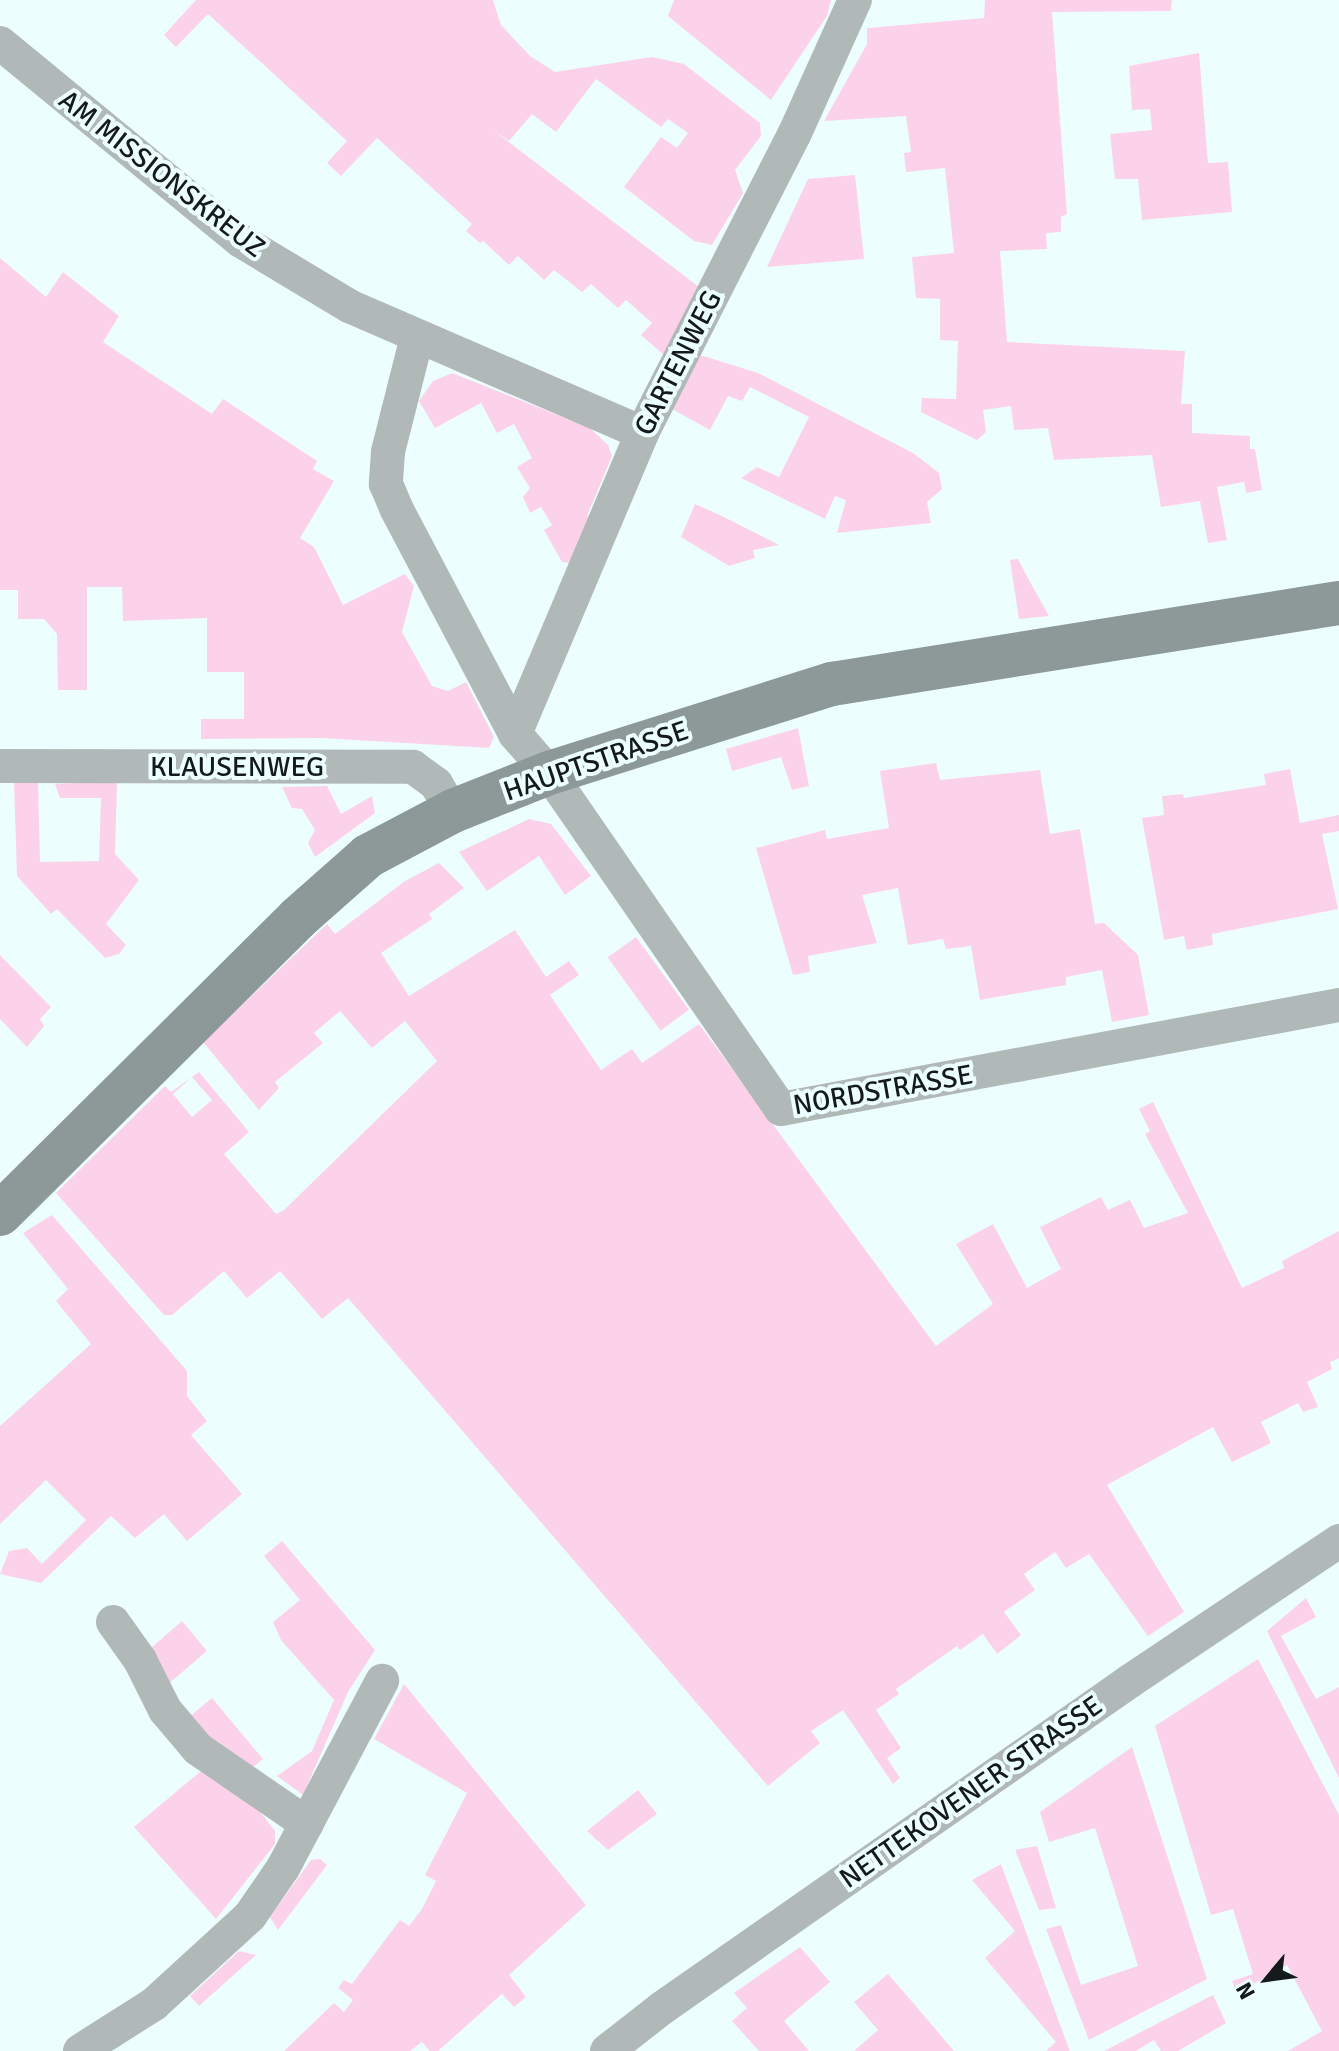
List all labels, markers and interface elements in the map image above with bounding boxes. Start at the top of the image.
street label: AM MISSIONSKREUZ [52,83,272,265]
street label: GARTENWEG [627,285,729,441]
street label: HAUPTSTRASSE [499,714,693,808]
street label: KLAUSENWEG [150,750,324,784]
street label: NORDSTRASSE [791,1058,975,1122]
street label: NETTEKOVENER STRASSE [833,1689,1109,1895]
north arrow [1227,1939,1307,2019]
text: N [1230,1978,1261,2004]

